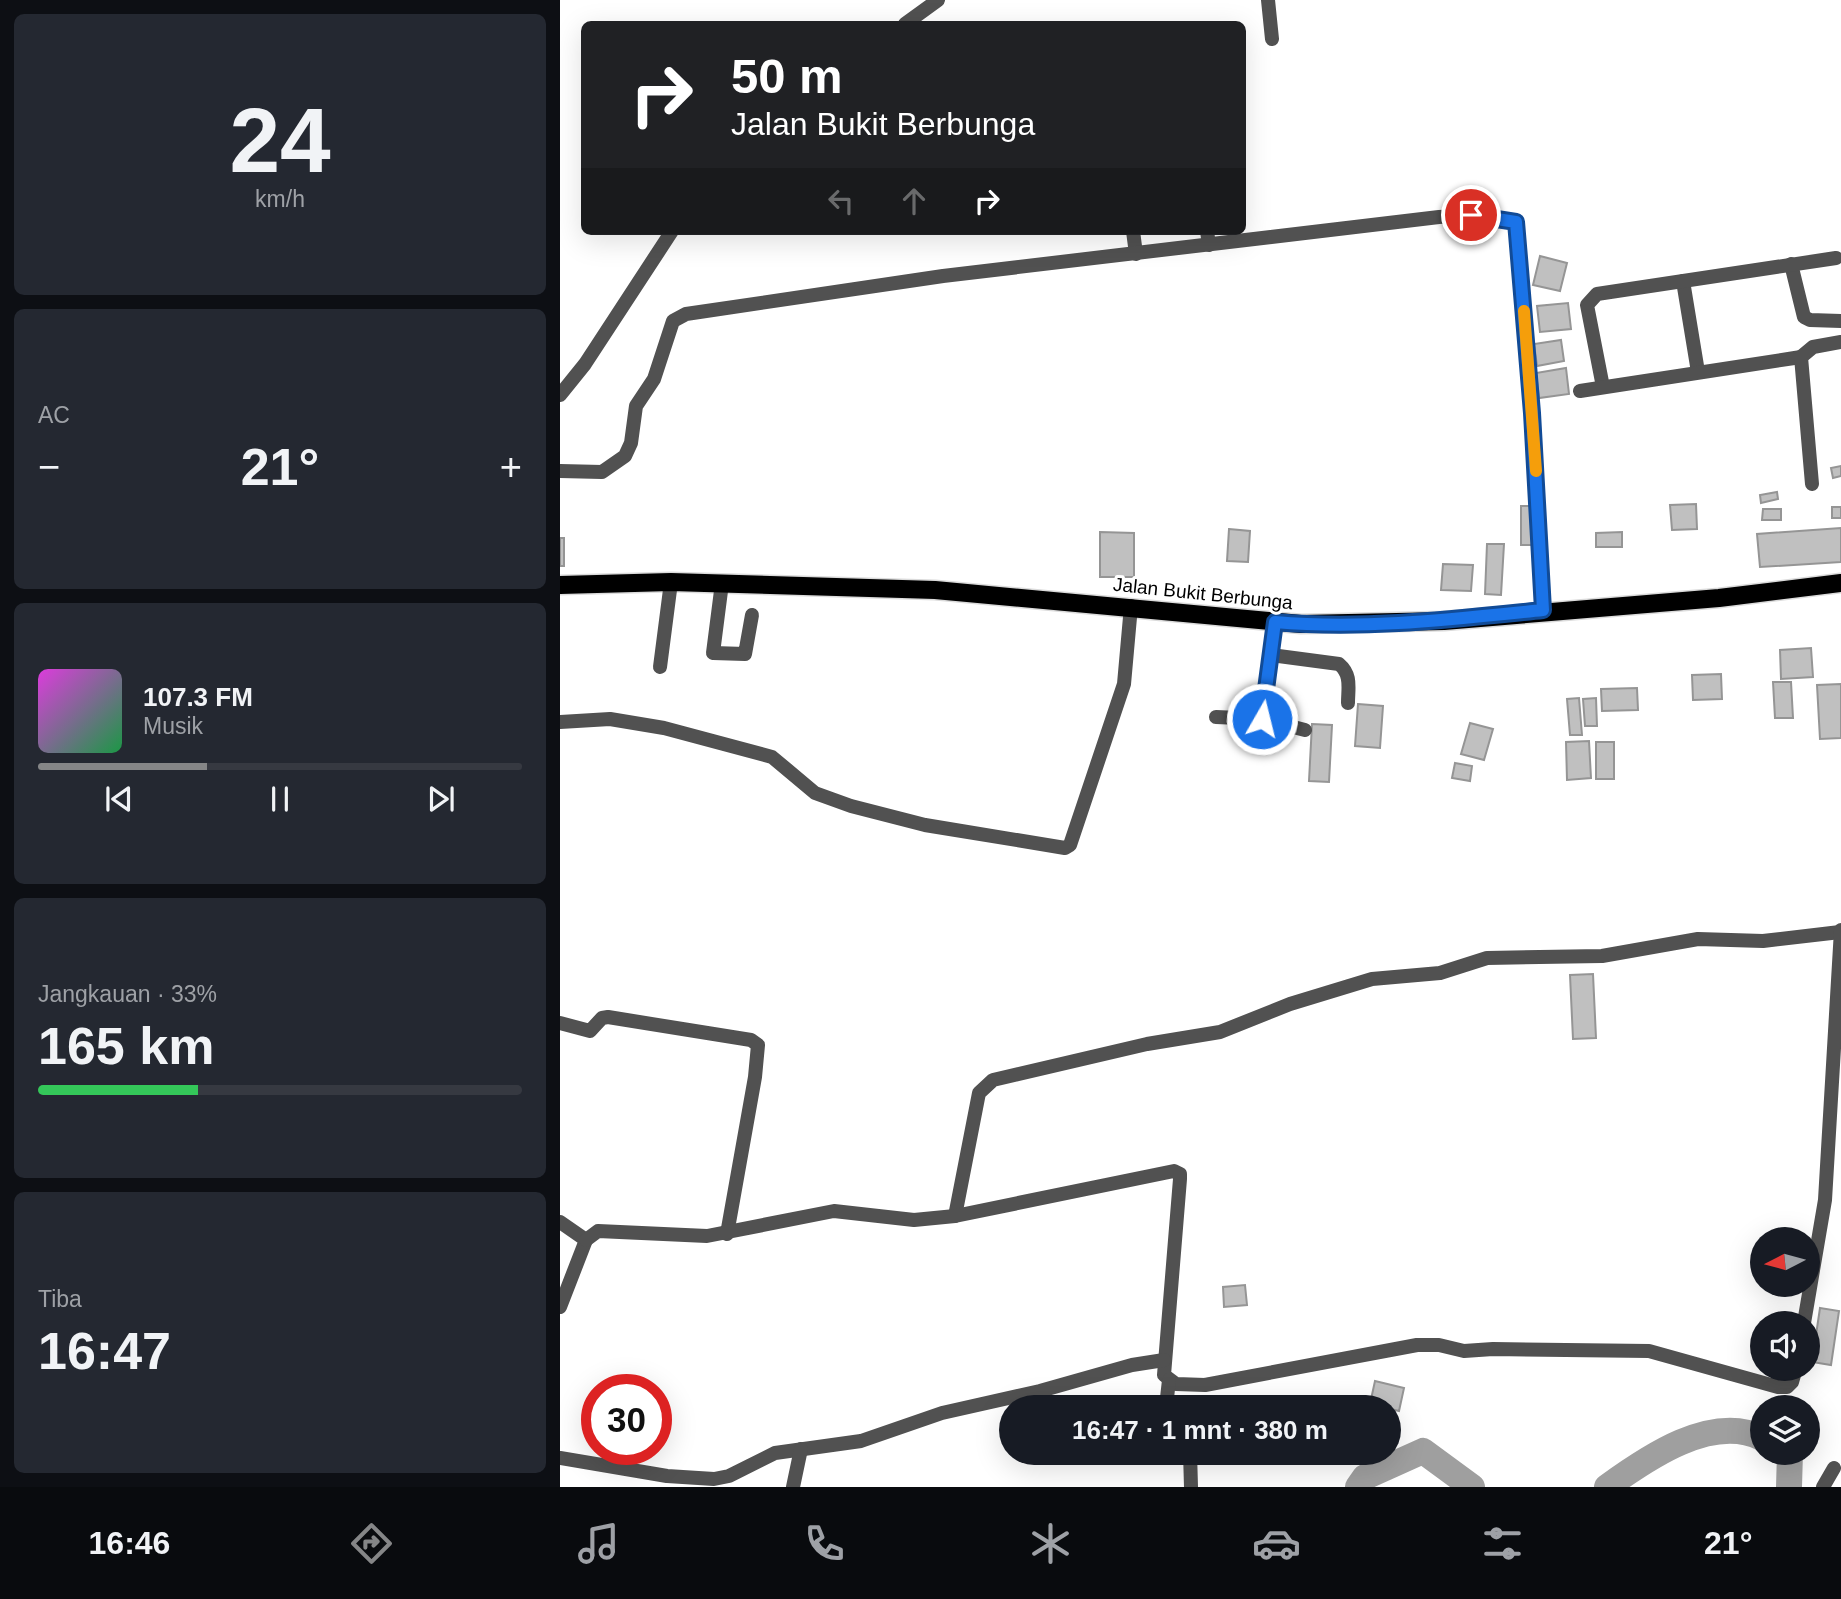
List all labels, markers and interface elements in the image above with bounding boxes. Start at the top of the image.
icon: right [616,49,707,140]
text: 50 m [731,49,843,103]
text: 24 [229,90,331,191]
text: Jalan Bukit Berbunga [731,106,1035,142]
icon: left [822,182,860,220]
icon: ahead [895,182,933,220]
icon: right [968,182,1006,220]
pin [1441,185,1501,245]
text: km/h [255,186,305,212]
icon: arrive [1452,196,1490,234]
text: AC [38,402,70,428]
text: 21° [241,438,319,496]
text: − [38,446,60,488]
text: + [500,446,522,488]
street label: Jalan Bukit Berbunga [1112,574,1294,613]
text: 107.3 FM [143,682,253,712]
position arrow [1225,682,1299,756]
text: Musik [143,713,203,739]
icon: previous [100,780,138,818]
icon: pause [261,780,299,818]
icon: next [422,780,460,818]
text: Jangkauan · 33% [38,981,217,1007]
text: 165 km [38,1017,214,1075]
north arrow [1750,1227,1820,1297]
map controls [1750,1227,1820,1465]
text: Tiba [38,1286,82,1312]
button: sound [1750,1311,1820,1381]
text: 16:47 [38,1322,171,1380]
speed limit sign: 30 [581,1374,672,1465]
button: layers [1750,1395,1820,1465]
text: 16:47 · 1 mnt · 380 m [1072,1415,1328,1445]
icon: directions [347,1519,396,1568]
icon: music [574,1519,623,1568]
icon: phone [800,1519,849,1568]
icon: climate [1026,1519,1075,1568]
icon: car [1252,1519,1301,1568]
icon: filters [1478,1519,1527,1568]
text: 16:46 [89,1525,170,1561]
text: 21° [1704,1525,1752,1561]

